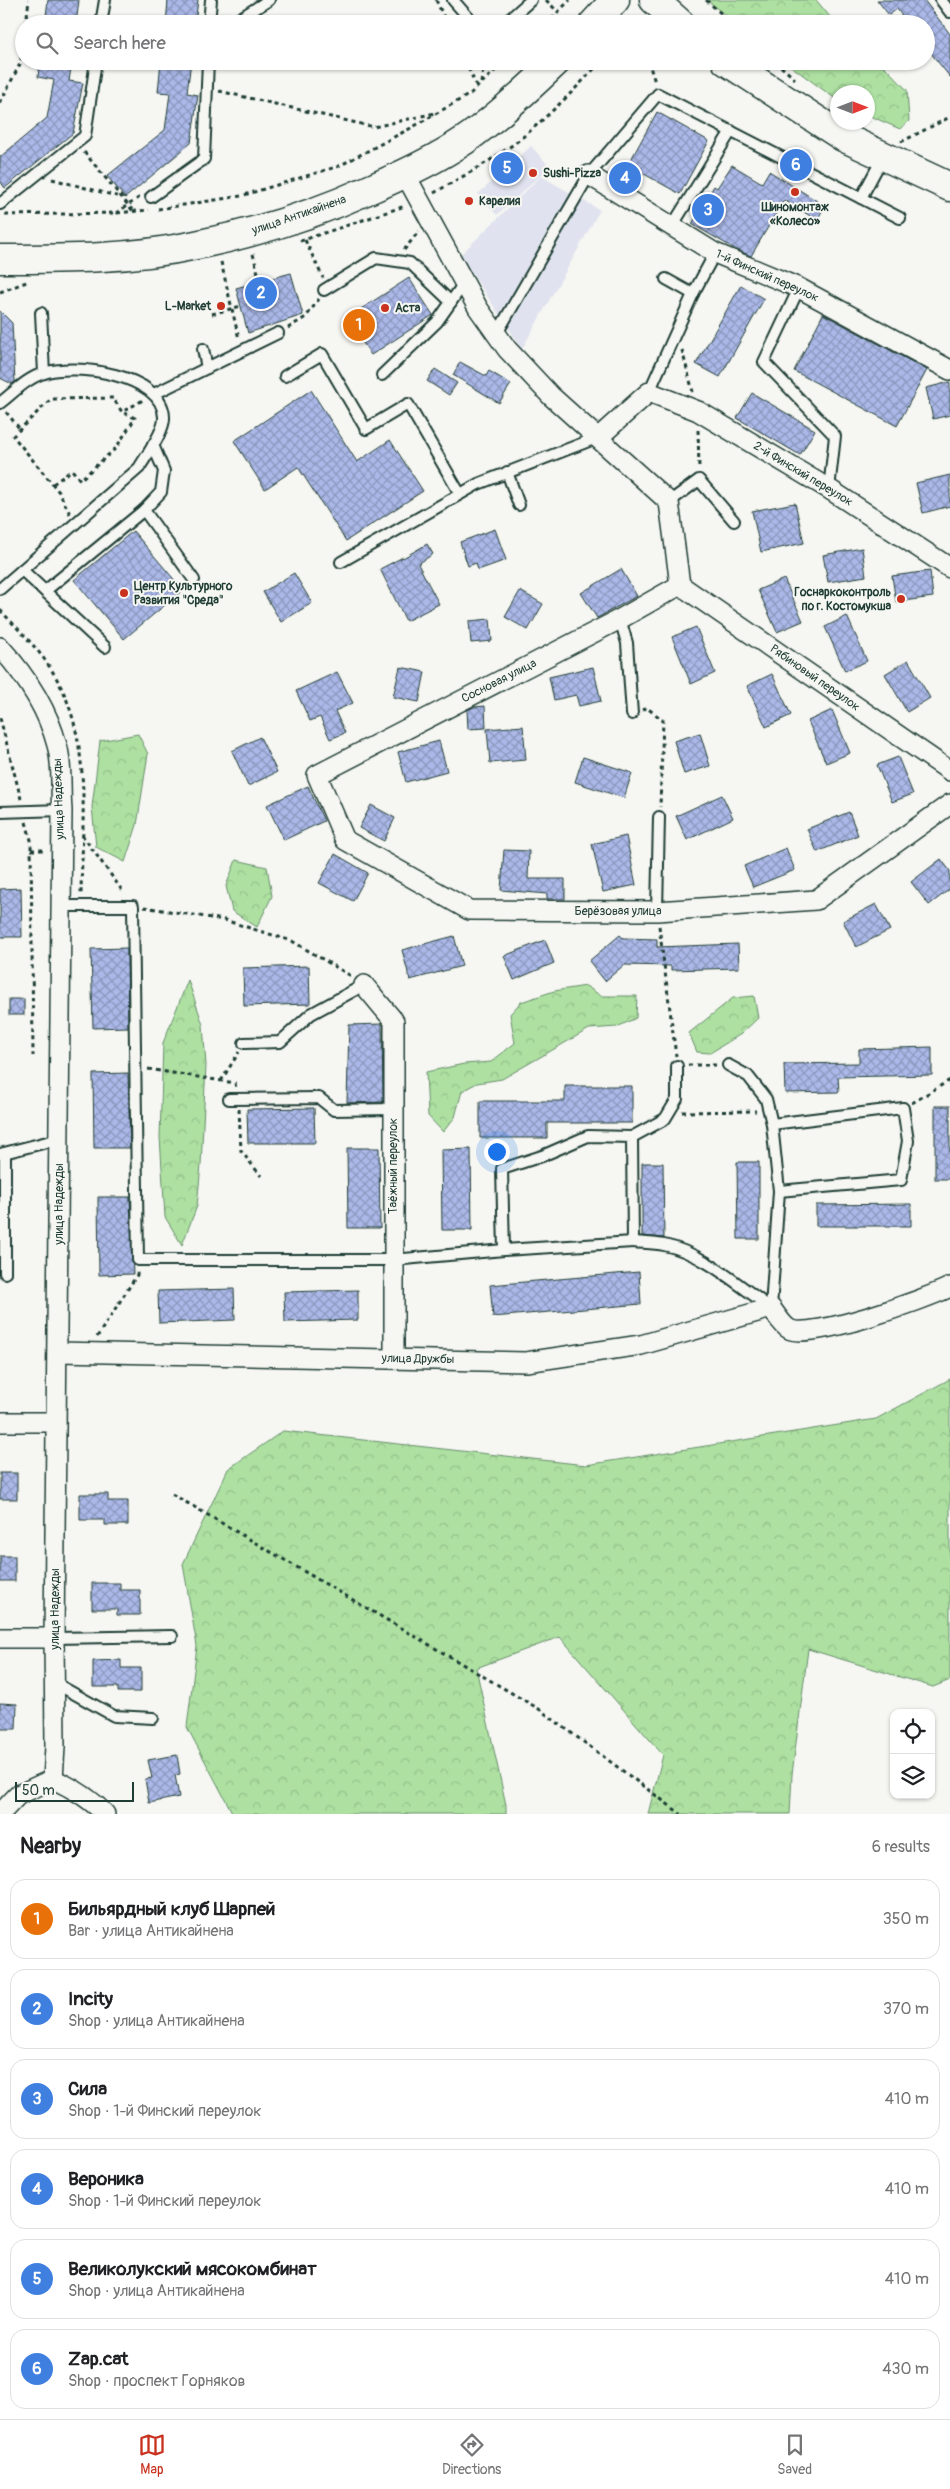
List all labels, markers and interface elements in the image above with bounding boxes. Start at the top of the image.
search box [15,15,935,70]
icon: search [33,29,61,57]
text: Search here [73,31,166,55]
north arrow [830,85,875,130]
pin: 6 [780,146,812,184]
pin: 5 [491,149,523,187]
pin: 4 [609,159,641,197]
place label: Sushi-Pizza [543,166,601,181]
marker: Sushi-Pizza [527,167,539,179]
marker: Шиномонтаж «Колесо» [789,186,801,198]
pin: 3 [692,191,724,229]
street label: улица Антикайнена [249,192,348,238]
place label: Карелия [479,194,521,209]
marker: Карелия [463,195,475,207]
place label: Шиномонтаж «Колесо» [760,200,829,229]
street label: 1-й Финский переулок [713,247,821,305]
pin: 2 [245,274,277,312]
place label: L-Market [165,299,212,314]
marker: L-Market [215,300,227,312]
place label: Аста [395,301,421,316]
marker: Аста [379,302,391,314]
pin: 1 [343,306,375,344]
street label: 2-й Финский переулок [751,438,855,510]
place label: Центр Культурного Развития "Среда" [134,579,233,608]
place label: Госнаркоконтроль по г. Костомукша [794,585,891,614]
marker: Центр Культурного Развития "Среда" [118,587,130,599]
marker: Госнаркоконтроль по г. Костомукша [895,593,907,605]
street label: Рябиновый переулок [767,641,863,715]
street label: Сосновая улица [459,656,539,706]
street label: улица Надежды [50,758,68,841]
street label: Берёзовая улица [574,904,662,919]
street label: Таёжный переулок [386,1118,401,1214]
your location [484,1139,510,1165]
street label: улица Надежды [52,1163,67,1246]
street label: улица Дружбы [380,1351,455,1367]
street label: улица Надежды [48,1568,63,1651]
map controls [890,1709,935,1799]
button: locate [890,1709,935,1754]
button: layers [890,1754,935,1799]
scale bar [15,1779,134,1802]
text: 50 m [22,1782,55,1799]
text: Nearby [20,1833,81,1860]
text: 6 results [872,1837,930,1857]
text: Бильярдный клуб Шарпей [68,1897,275,1921]
text: 1 [34,1909,40,1929]
text: 350 m [883,1909,929,1929]
text: Bar · улица Антикайнена [68,1921,234,1941]
text: Incity [68,1987,113,2011]
text: 2 [33,1999,41,2019]
text: 370 m [883,1999,929,2019]
text: Shop · улица Антикайнена [68,2011,245,2031]
text: Сила [68,2077,107,2101]
text: 3 [33,2089,41,2109]
text: 410 m [885,2089,929,2109]
text: Shop · 1-й Финский переулок [68,2101,262,2121]
text: Вероника [68,2167,144,2191]
text: 4 [32,2179,42,2199]
text: 410 m [885,2179,929,2199]
text: Shop · 1-й Финский переулок [68,2191,262,2211]
text: Великолукский мясокомбинат [68,2257,317,2281]
text: 5 [33,2269,41,2289]
text: 410 m [885,2269,929,2289]
text: Shop · улица Антикайнена [68,2281,245,2301]
text: Zap.cat [68,2347,129,2371]
text: 6 [32,2359,42,2379]
text: 430 m [882,2359,929,2379]
text: Shop · проспект Горняков [68,2371,245,2391]
tab: Map [138,2431,166,2478]
tab: Directions [442,2431,501,2478]
tab: Saved [777,2431,812,2478]

